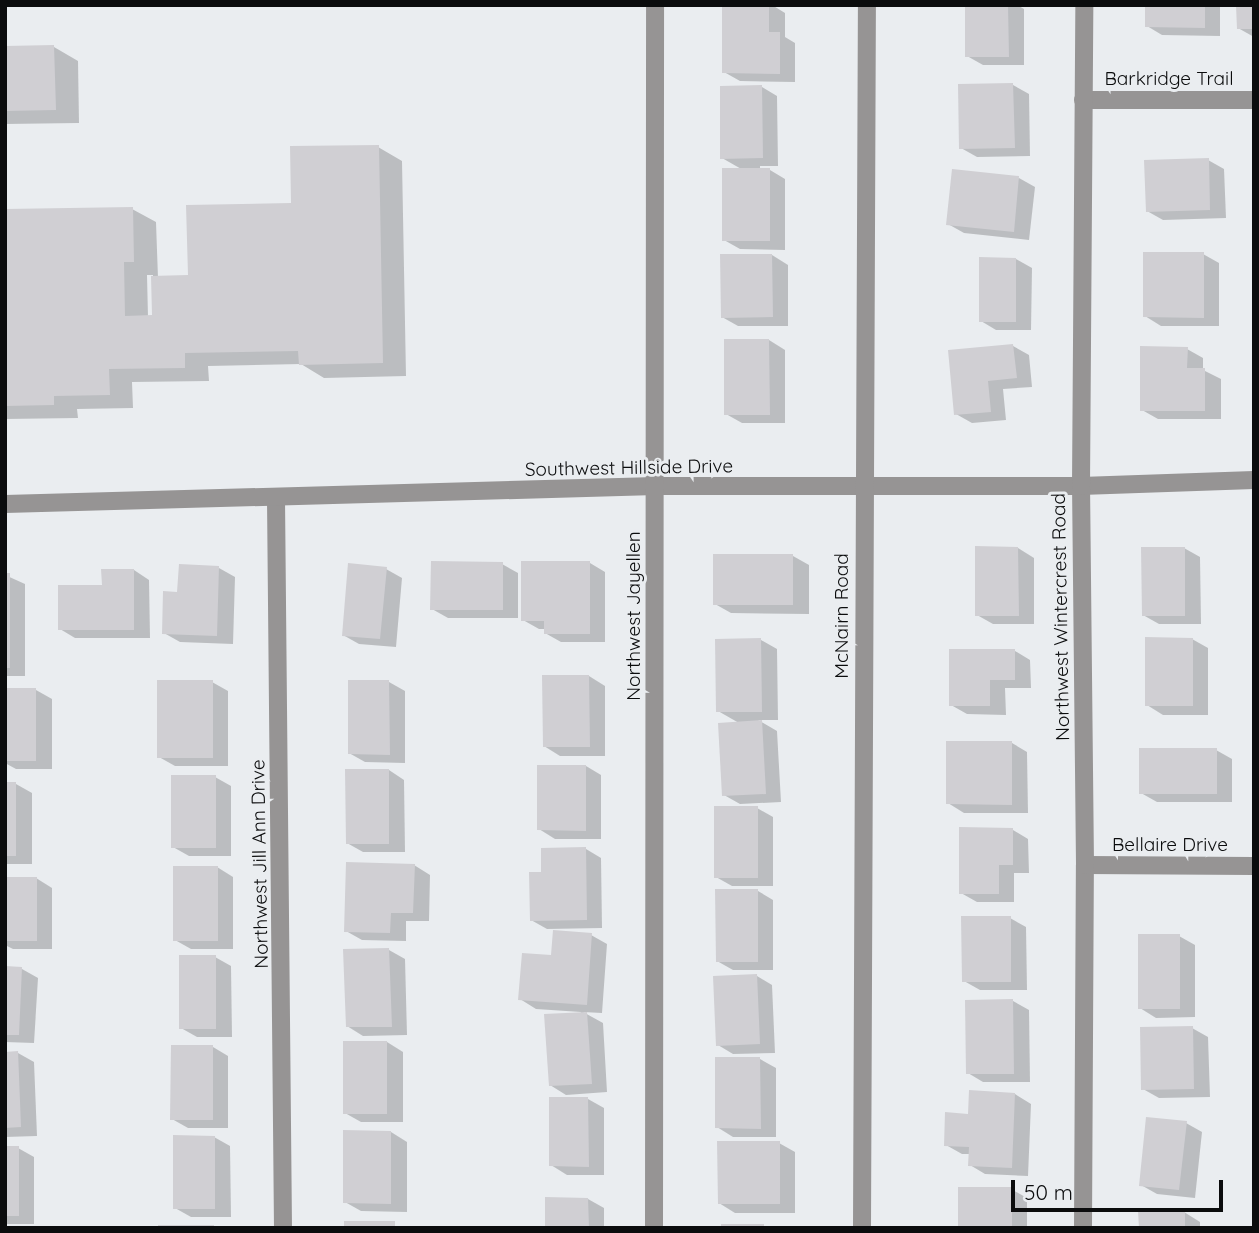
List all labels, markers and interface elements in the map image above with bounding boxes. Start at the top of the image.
street label: Barkridge Trail [1104,68,1234,90]
street label: Southwest Hillside Drive [525,455,733,481]
street label: Northwest Wintercrest Road [1047,493,1075,741]
street label: Northwest Jayellen [623,531,645,701]
street label: McNairn Road [831,553,853,679]
street label: Northwest Jill Ann Drive [247,759,273,969]
street label: Bellaire Drive [1112,834,1228,856]
scale bar [1014,1166,1226,1210]
text: 50 m [1024,1179,1073,1205]

